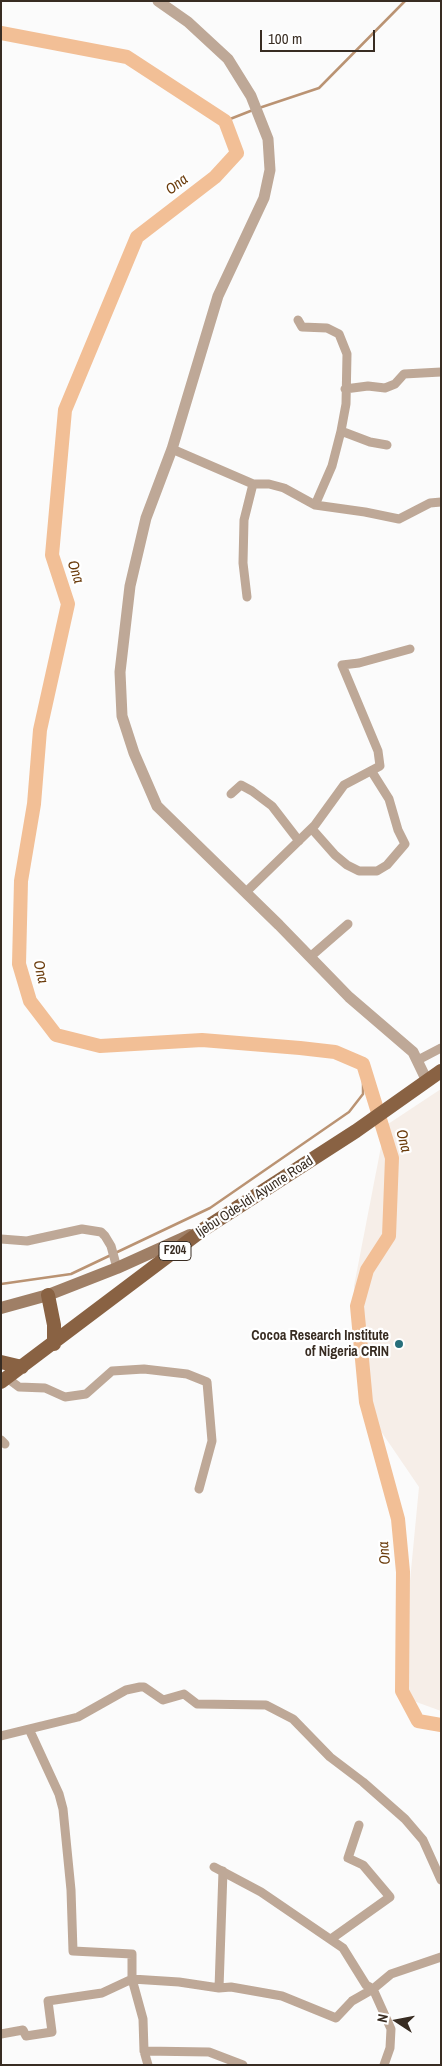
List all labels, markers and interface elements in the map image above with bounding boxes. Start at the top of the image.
scale bar [262,20,377,52]
text: 100 m [268,28,302,49]
water label: Ona [162,171,192,199]
water label: Ona [63,558,87,586]
water label: Ona [29,959,51,985]
water label: Ona [391,1128,415,1154]
street label: Ijebu Ode-Idi Ayunre Road [193,1153,317,1241]
road number: F204 [159,1242,191,1260]
place label: Cocoa Research Institute of Nigeria CRIN [251,1328,389,1360]
marker: Cocoa Research Institute of Nigeria CRIN [393,1338,405,1350]
water label: Ona [375,1541,395,1565]
north arrow [372,1996,422,2046]
text: N [373,2012,392,2024]

